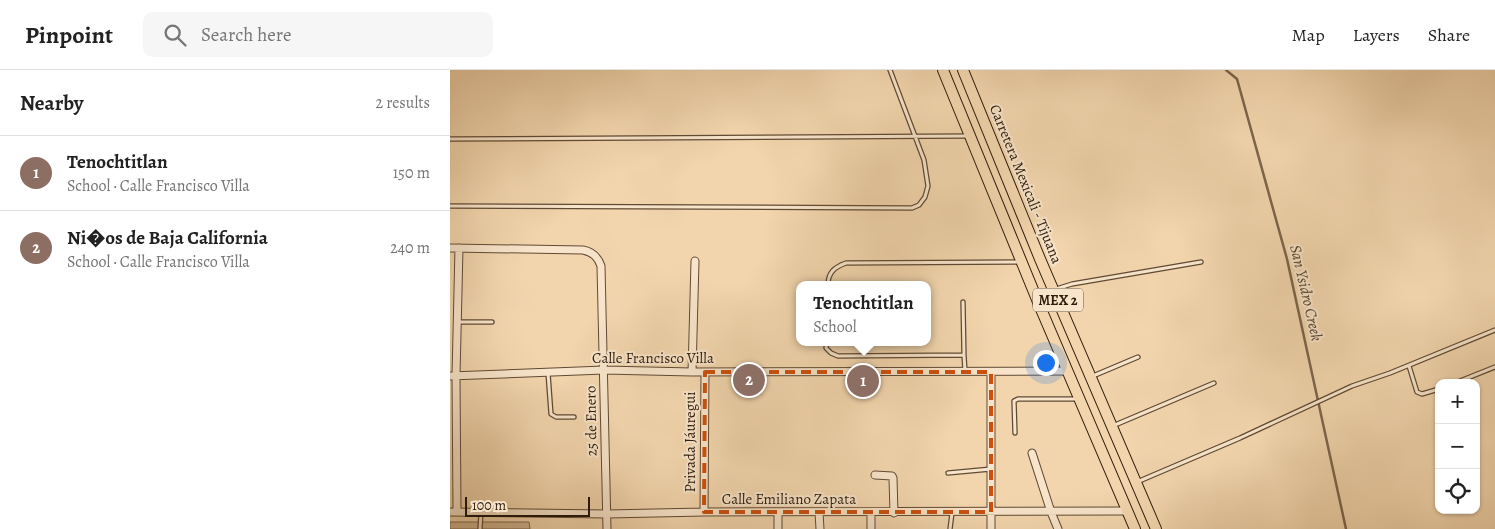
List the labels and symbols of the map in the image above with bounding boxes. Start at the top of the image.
street label: Carretera Mexicali - Tijuana [985,101,1067,267]
water label: San Ysidro Creek [1284,243,1328,343]
road number: MEX 2 [1033,288,1083,312]
street label: Calle Francisco Villa [592,348,714,368]
your location [1033,350,1059,376]
pin: 2 [733,361,765,399]
pin: 1 [847,362,879,400]
street label: 25 de Enero [580,385,602,457]
street label: Privada Jáuregui [680,391,700,493]
street label: Calle Emiliano Zapata [722,489,856,509]
scale bar [465,494,590,517]

